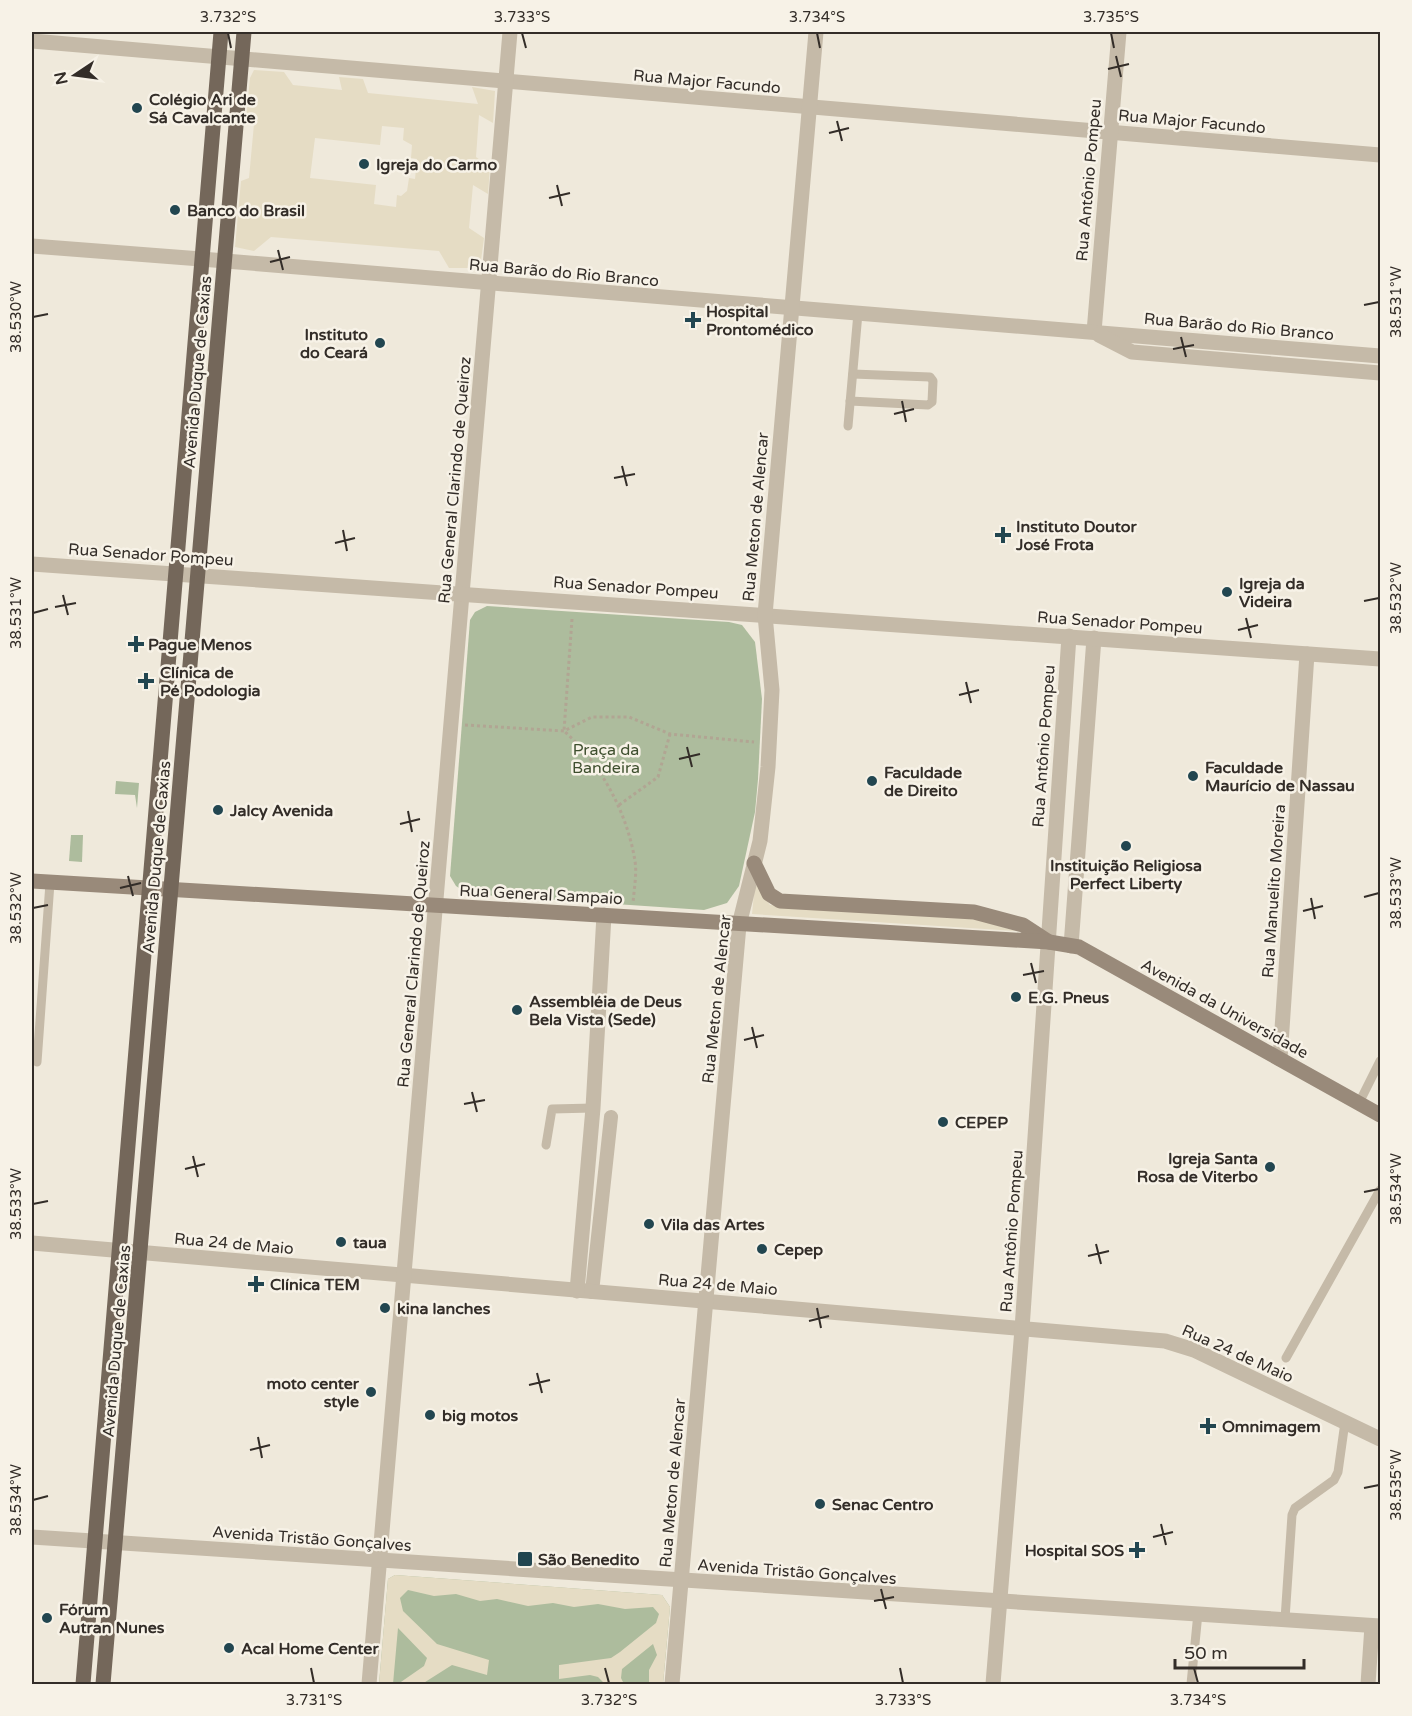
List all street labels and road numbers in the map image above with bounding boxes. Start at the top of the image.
street label: Rua Major Facundo [632,66,782,98]
street label: Rua Antônio Pompeu [1072,98,1106,262]
street label: Rua Major Facundo [1117,106,1267,138]
street label: Rua Barão do Rio Branco [468,255,660,291]
street label: Avenida Duque de Caxias [180,275,216,469]
street label: Rua Barão do Rio Branco [1143,309,1335,345]
street label: Rua General Clarindo de Queiroz [434,356,476,604]
street label: Rua Meton de Alencar [739,431,773,603]
street label: Rua Senador Pompeu [67,539,234,571]
street label: Rua Senador Pompeu [552,572,719,604]
street label: Rua Senador Pompeu [1036,607,1203,639]
street label: Rua Antônio Pompeu [1028,664,1060,828]
street label: Avenida Duque de Caxias [139,760,175,954]
street label: Rua Manuelito Moreira [1258,804,1290,979]
street label: Rua General Clarindo de Queiroz [393,840,435,1088]
street label: Rua General Sampaio [459,881,623,909]
street label: Rua Meton de Alencar [698,913,736,1085]
street label: Avenida da Universidade [1137,955,1312,1063]
street label: Rua Antônio Pompeu [996,1149,1028,1313]
street label: Rua 24 de Maio [173,1229,295,1259]
street label: Avenida Duque de Caxias [99,1244,135,1438]
street label: Rua 24 de Maio [657,1270,779,1300]
street label: Rua 24 de Maio [1179,1320,1296,1387]
street label: Rua Meton de Alencar [656,1397,690,1569]
street label: Avenida Tristão Gonçalves [212,1522,412,1556]
street label: Avenida Tristão Gonçalves [697,1555,897,1589]

